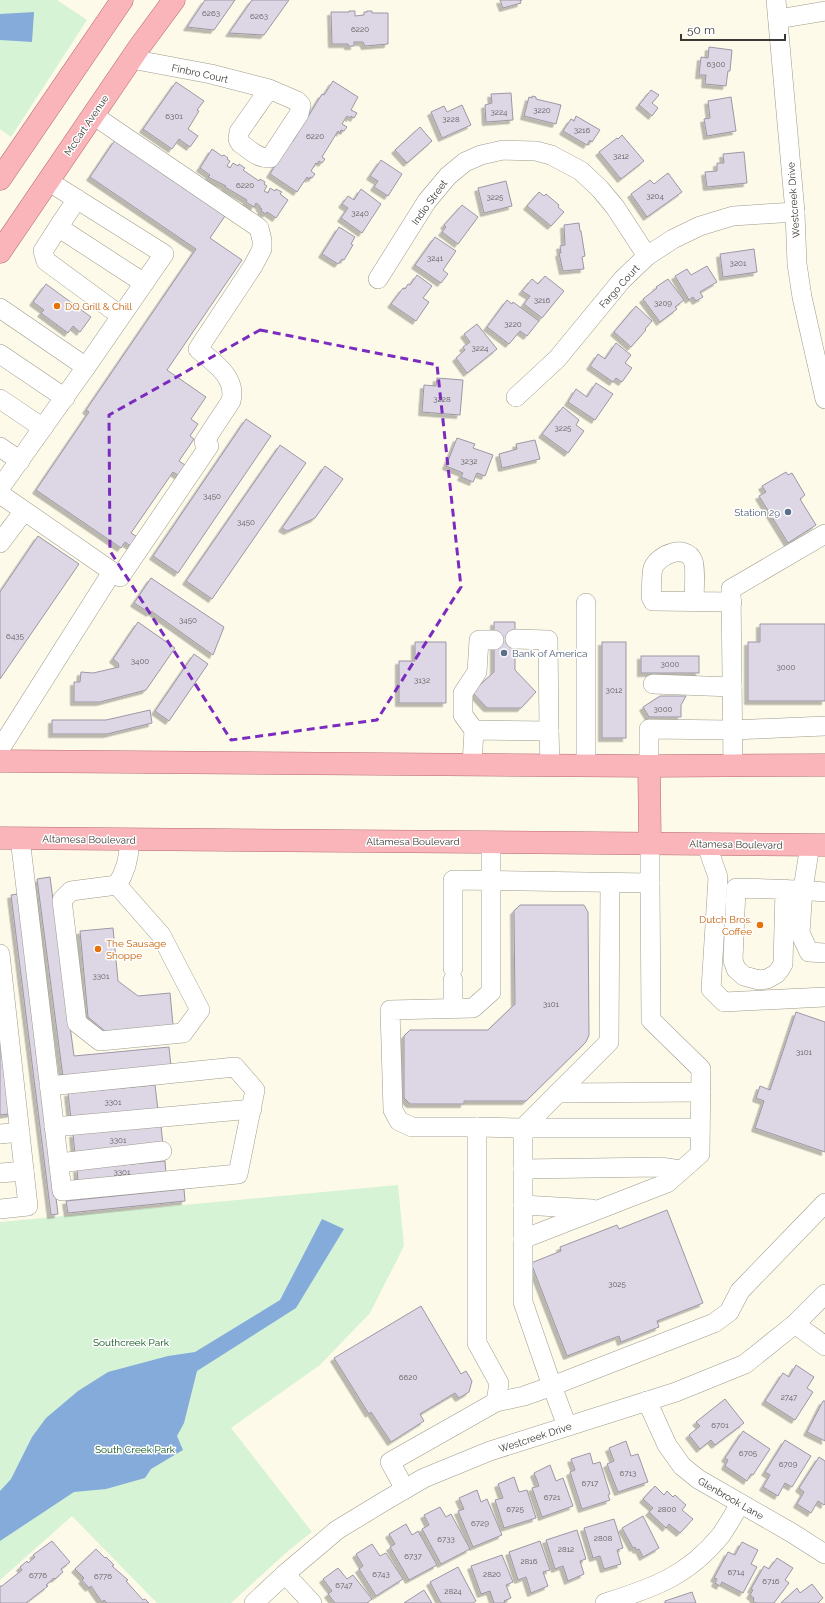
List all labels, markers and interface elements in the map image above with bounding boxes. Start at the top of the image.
house number: 6263 [202,8,220,18]
house number: 6263 [250,11,268,21]
scale bar [681,16,785,42]
text: 50 m [687,23,715,37]
house number: 6220 [351,24,369,34]
house number: 6300 [707,59,726,69]
street label: Finbro Court [171,62,230,85]
street label: McCart Avenue [62,93,111,158]
house number: 3220 [533,105,551,115]
house number: 3224 [491,107,508,117]
house number: 6301 [165,111,183,121]
house number: 3228 [442,114,460,124]
house number: 3216 [574,125,591,135]
house number: 6220 [306,131,324,141]
house number: 3212 [613,151,629,161]
street label: Westcreek Drive [785,162,802,238]
street label: Indio Street [409,177,450,227]
house number: 6220 [236,180,254,190]
house number: 3204 [646,191,664,201]
house number: 3225 [487,192,504,202]
house number: 3240 [351,208,369,218]
house number: 3241 [427,253,444,263]
house number: 3201 [730,258,747,268]
street label: Fargo Court [597,262,642,310]
house number: 3216 [534,295,551,305]
house number: 3209 [654,298,672,308]
marker: DQ Grill & Chill [52,301,62,311]
place label: DQ Grill & Chill [65,301,133,312]
house number: 3220 [504,319,522,329]
house number: 3224 [472,343,489,353]
house number: 3228 [433,394,451,404]
house number: 3225 [555,423,572,433]
house number: 3232 [461,456,477,466]
house number: 3450 [203,491,221,501]
place label: Station 29 [734,507,780,518]
marker: Station 29 [783,507,793,517]
house number: 3450 [237,517,255,527]
house number: 3450 [179,615,197,625]
house number: 6435 [6,631,25,641]
marker: Bank of America [499,648,509,658]
place label: Bank of America [512,648,587,659]
house number: 3400 [131,656,149,666]
house number: 3000 [661,659,680,669]
house number: 3000 [777,662,796,672]
house number: 3132 [414,675,430,685]
house number: 3012 [606,685,622,695]
house number: 3000 [654,704,673,714]
street label: Altamesa Boulevard [42,833,136,846]
street label: Altamesa Boulevard [366,836,460,847]
street label: Altamesa Boulevard [689,838,783,851]
place label: Dutch Bros. Coffee [699,914,752,937]
marker: Dutch Bros. Coffee [755,920,765,930]
place label: The Sausage Shoppe [106,938,166,961]
marker: The Sausage Shoppe [93,944,103,954]
house number: 3301 [93,971,110,981]
house number: 3101 [543,999,560,1009]
house number: 3101 [796,1047,813,1057]
house number: 3301 [105,1097,122,1107]
house number: 3301 [110,1135,127,1145]
house number: 3301 [114,1167,131,1177]
house number: 3025 [608,1279,626,1289]
park label: Southcreek Park [93,1337,170,1348]
house number: 6620 [399,1372,417,1382]
house number: 2747 [781,1392,798,1402]
street label: Westcreek Drive [497,1420,573,1454]
house number: 6701 [711,1420,729,1430]
park label: South Creek Park [95,1444,176,1455]
house number: 6705 [739,1448,758,1458]
house number: 6709 [779,1459,798,1469]
house number: 6713 [620,1468,636,1478]
street label: Glenbrook Lane [696,1475,766,1522]
house number: 6717 [582,1478,599,1488]
house number: 6721 [544,1492,561,1502]
house number: 6725 [506,1504,524,1514]
house number: 2800 [658,1504,676,1514]
house number: 6729 [471,1518,489,1528]
house number: 2808 [594,1533,613,1543]
house number: 6733 [437,1534,455,1544]
house number: 2812 [558,1544,574,1554]
house number: 6737 [404,1551,423,1561]
house number: 2816 [520,1556,538,1566]
house number: 6714 [728,1567,745,1577]
house number: 6743 [372,1569,390,1579]
house number: 2820 [483,1569,501,1579]
house number: 6776 [29,1570,47,1580]
house number: 6776 [94,1571,112,1581]
house number: 6716 [762,1576,780,1586]
house number: 6747 [335,1580,353,1590]
house number: 2824 [444,1586,462,1596]

